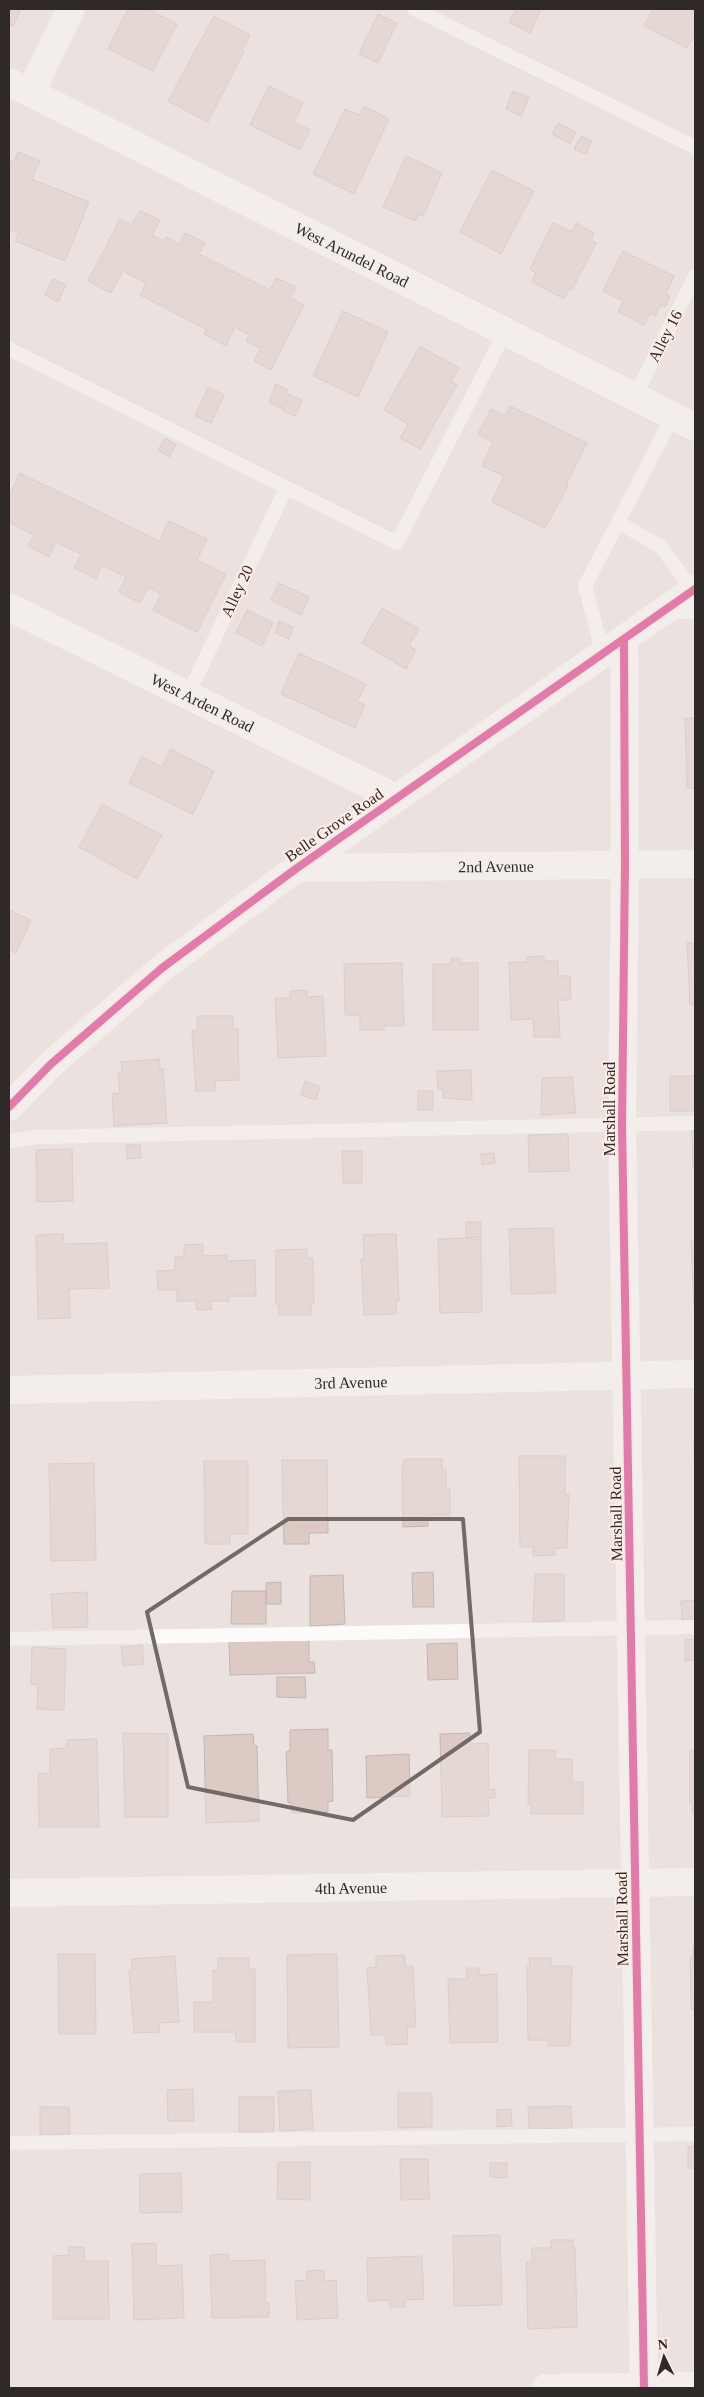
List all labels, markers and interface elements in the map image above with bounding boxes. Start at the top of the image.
street label: West Arundel Road [292,219,412,290]
street label: Alley 16 [645,307,686,365]
street label: Alley 20 [218,562,257,620]
street label: West Arden Road [148,670,257,735]
street label: Belle Grove Road [282,785,386,865]
street label: 2nd Avenue [458,857,534,875]
street label: Marshall Road [601,1062,618,1156]
street label: 3rd Avenue [314,1373,388,1391]
street label: Marshall Road [607,1467,625,1561]
street label: Marshall Road [613,1872,631,1966]
street label: 4th Avenue [315,1878,387,1897]
north arrow [639,2332,689,2382]
text: N [657,2337,669,2352]

